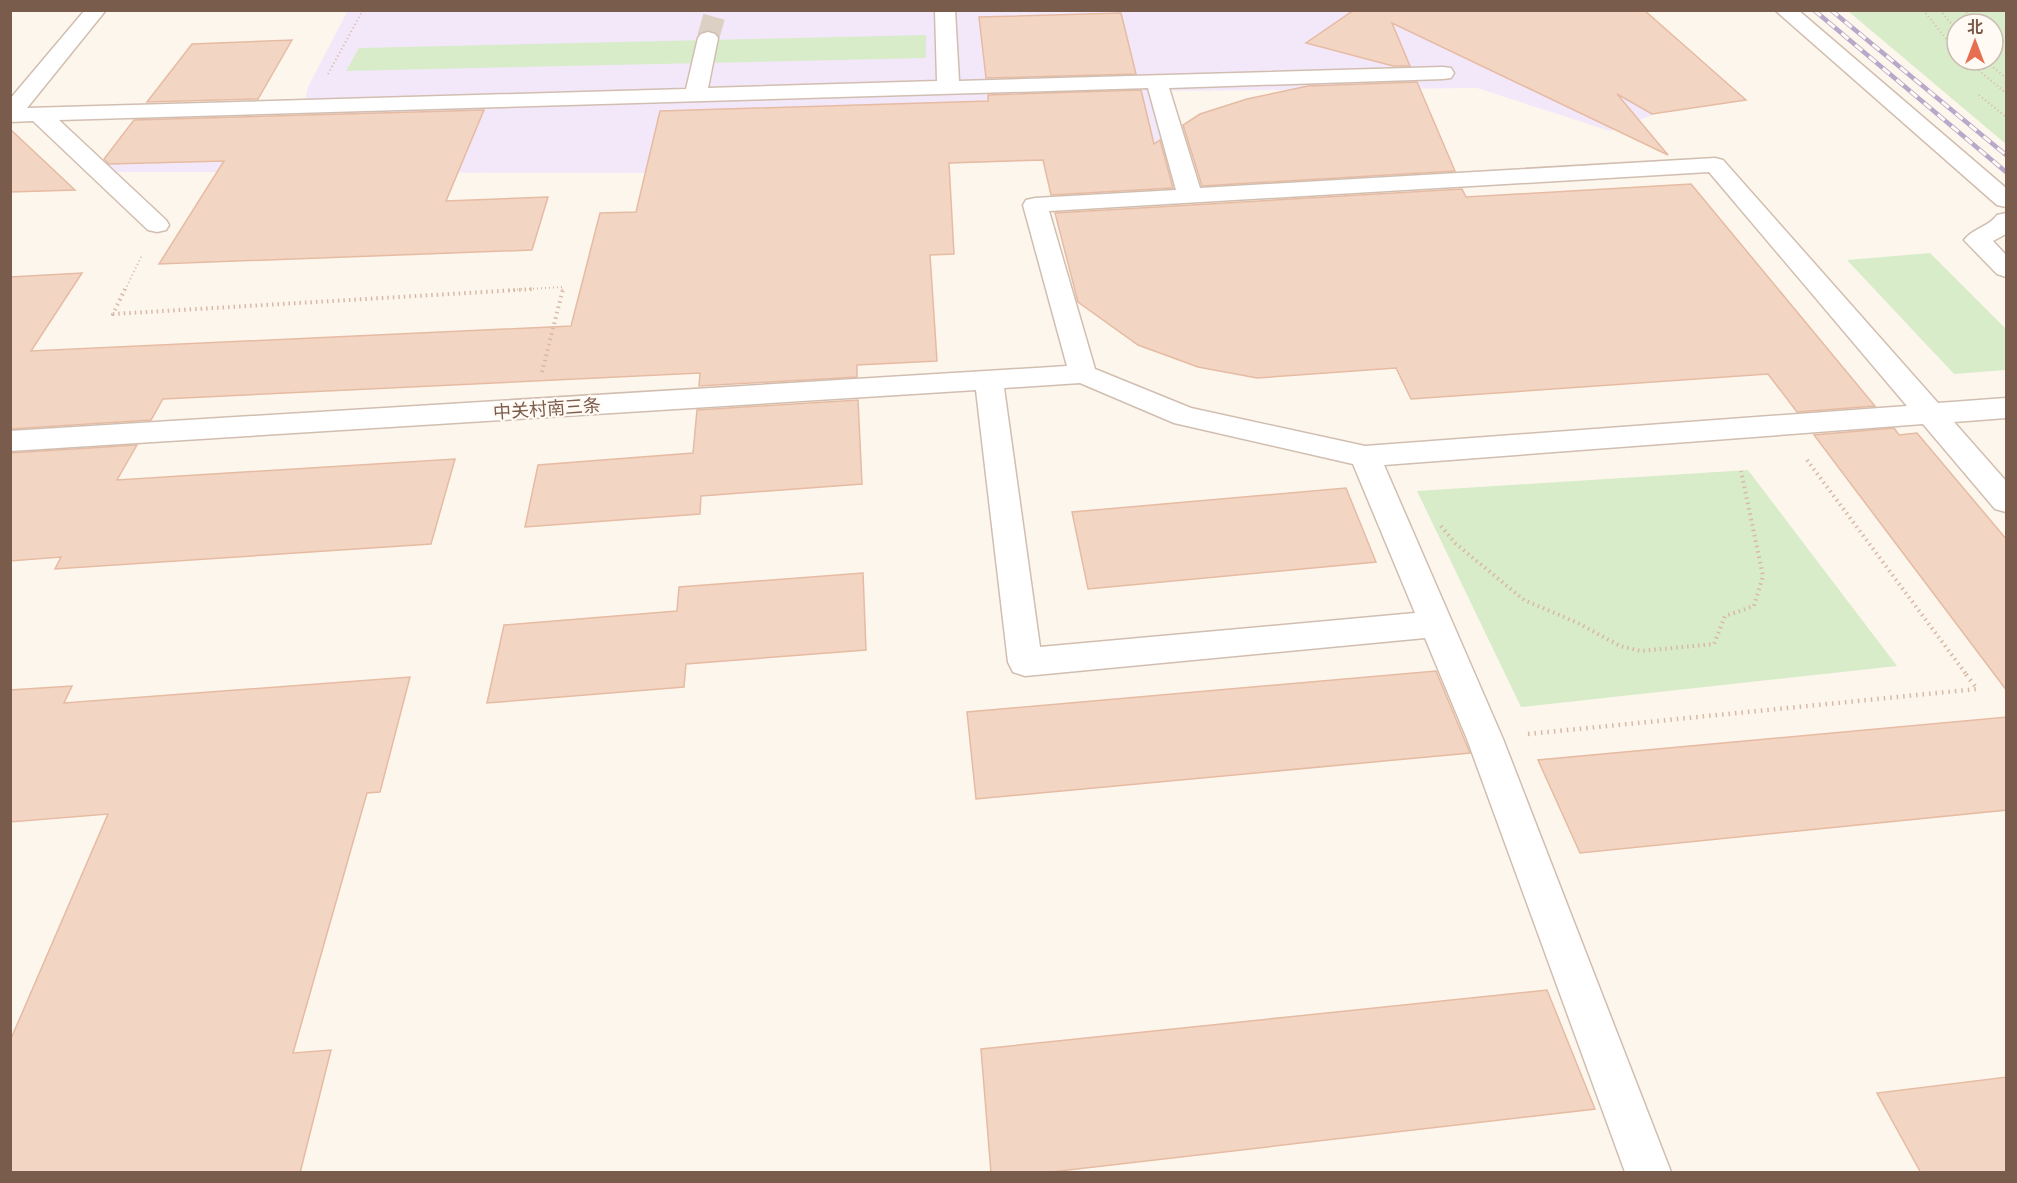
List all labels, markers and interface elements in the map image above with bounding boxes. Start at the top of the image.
north arrow [1945,12,2005,72]
text: 北 [1967,18,1983,37]
street label: 中关村南三条 [492,394,602,424]

